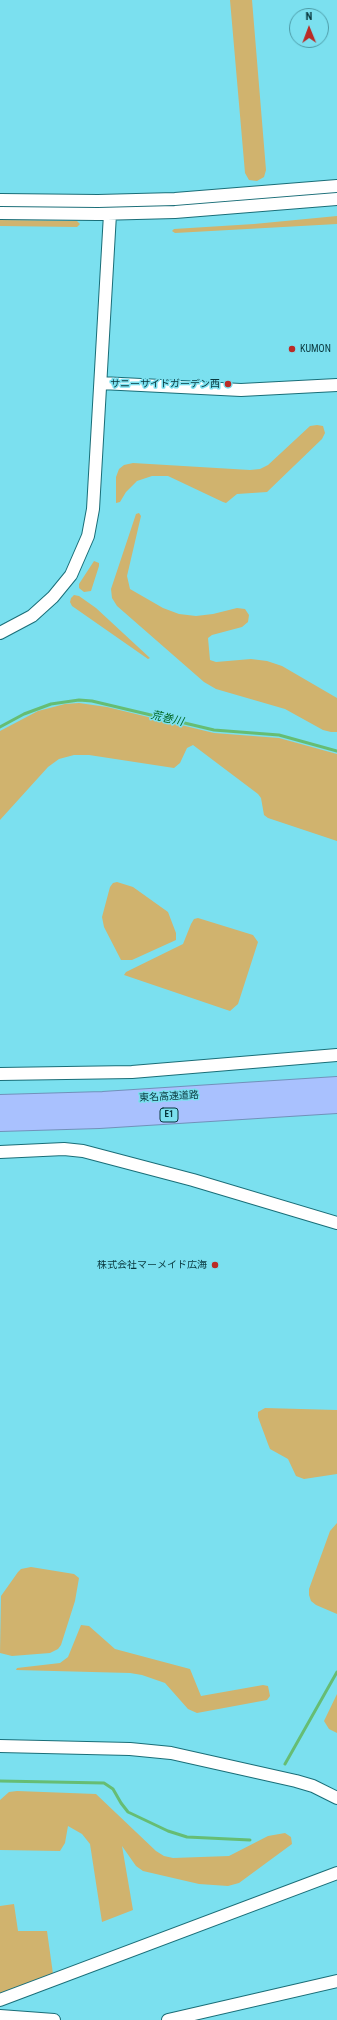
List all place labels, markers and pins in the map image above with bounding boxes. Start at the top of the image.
place label: KUMON [300,343,331,355]
marker: KUMON [287,344,297,354]
place label: サニーサイドガーデン西 [110,378,220,390]
marker: サニーサイドガーデン西 [223,379,233,389]
place label: 株式会社マーメイド広海 [97,1259,207,1271]
marker: 株式会社マーメイド広海 [210,1260,220,1270]

